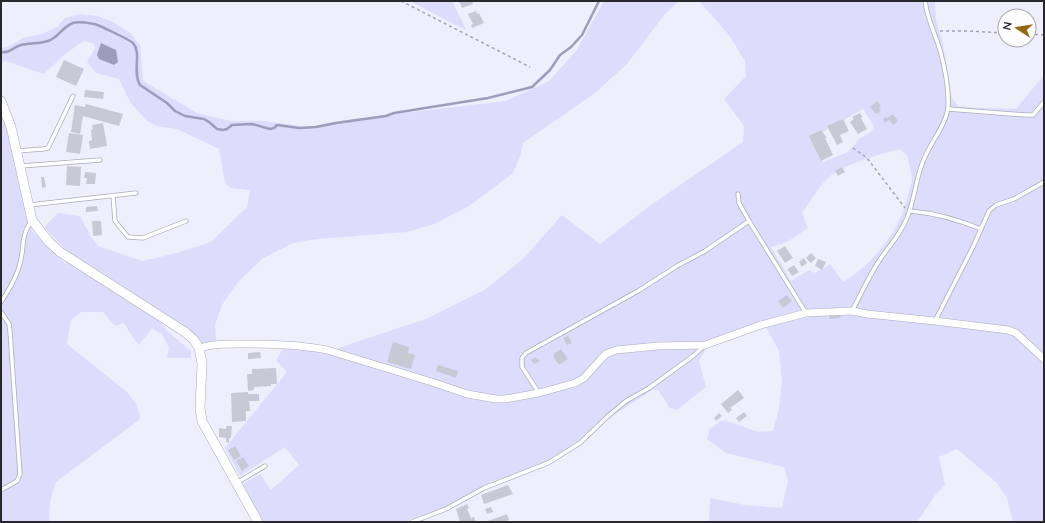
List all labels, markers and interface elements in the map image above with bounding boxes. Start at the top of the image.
north arrow [997,8,1037,48]
text: N [1000,20,1016,32]

